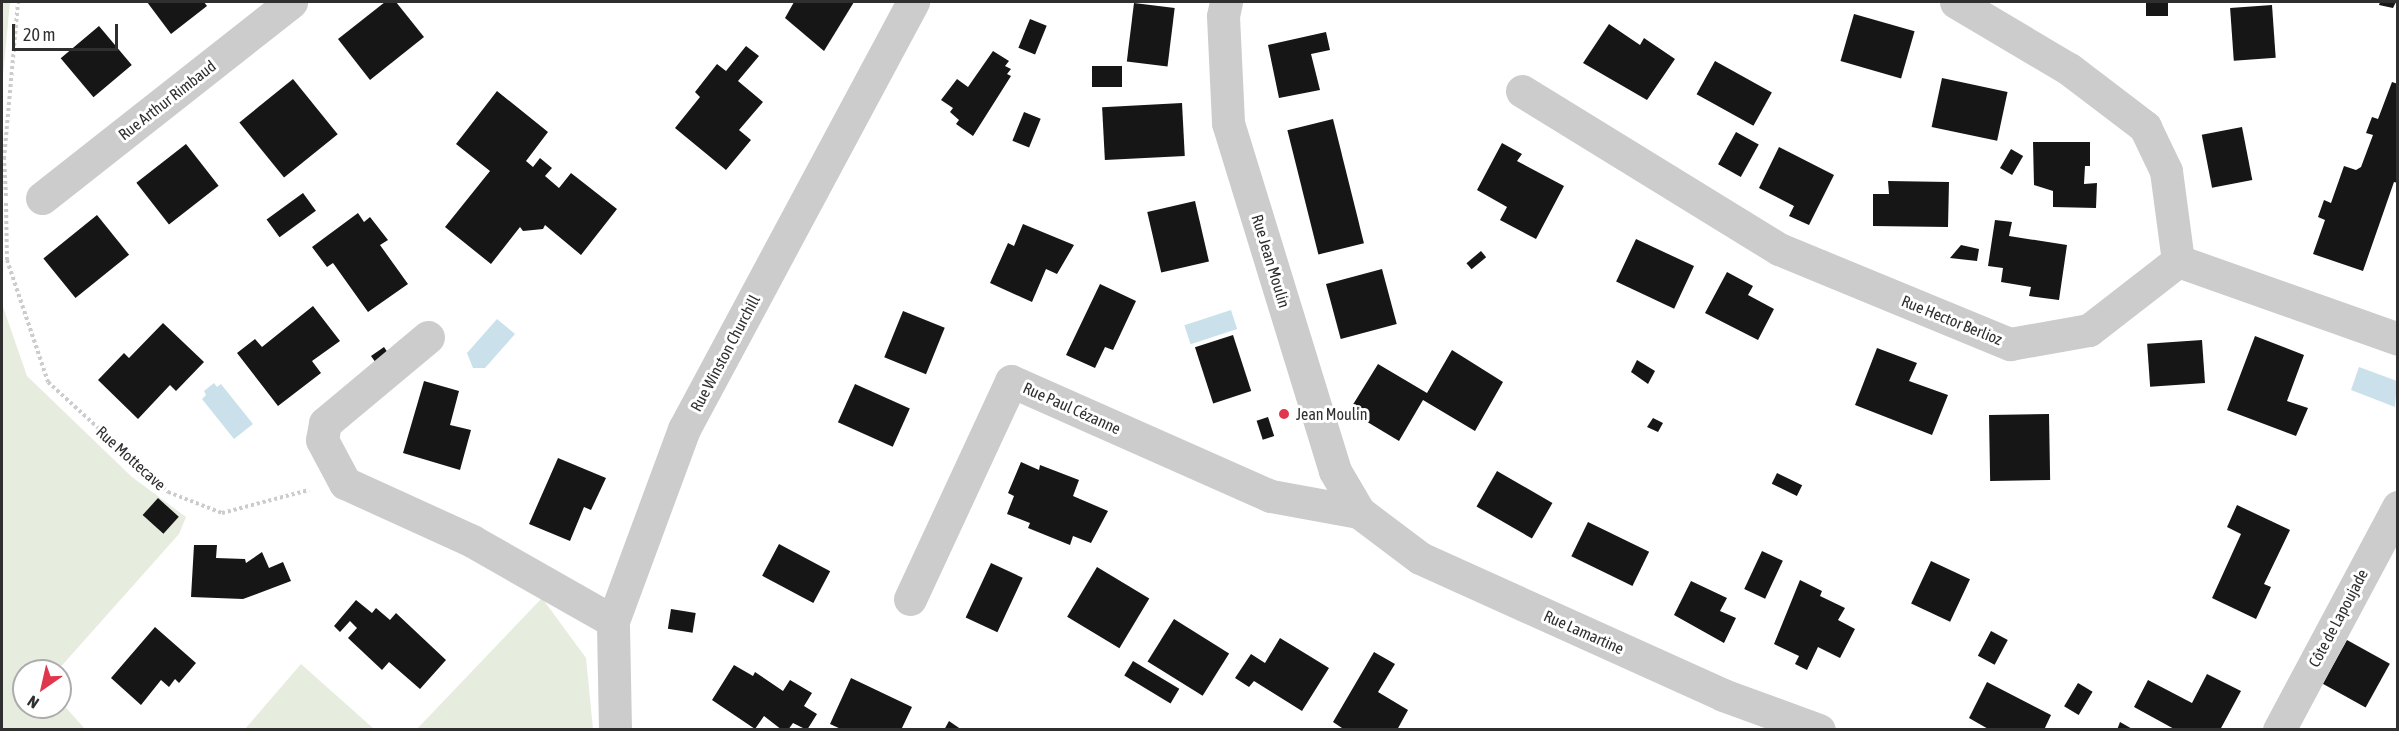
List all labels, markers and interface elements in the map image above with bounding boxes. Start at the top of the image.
scale bar [15,12,122,50]
text: 20 m [23,24,55,45]
street label: Rue Arthur Rimbaud [115,56,219,144]
street label: Rue Jean Moulin [1248,212,1294,310]
street label: Rue Hector Berlioz [1899,291,2005,349]
street label: Rue Winston Churchill [686,292,764,414]
street label: Rue Paul Cézanne [1020,378,1124,438]
place label: Jean Moulin [1296,404,1367,424]
marker: Jean Moulin [1277,407,1291,421]
street label: Rue Mottecave [92,422,170,494]
street label: Côte de Lapoujade [2304,566,2372,670]
street label: Rue Lamartine [1541,606,1627,658]
north arrow [12,659,72,719]
text: N [24,692,42,712]

